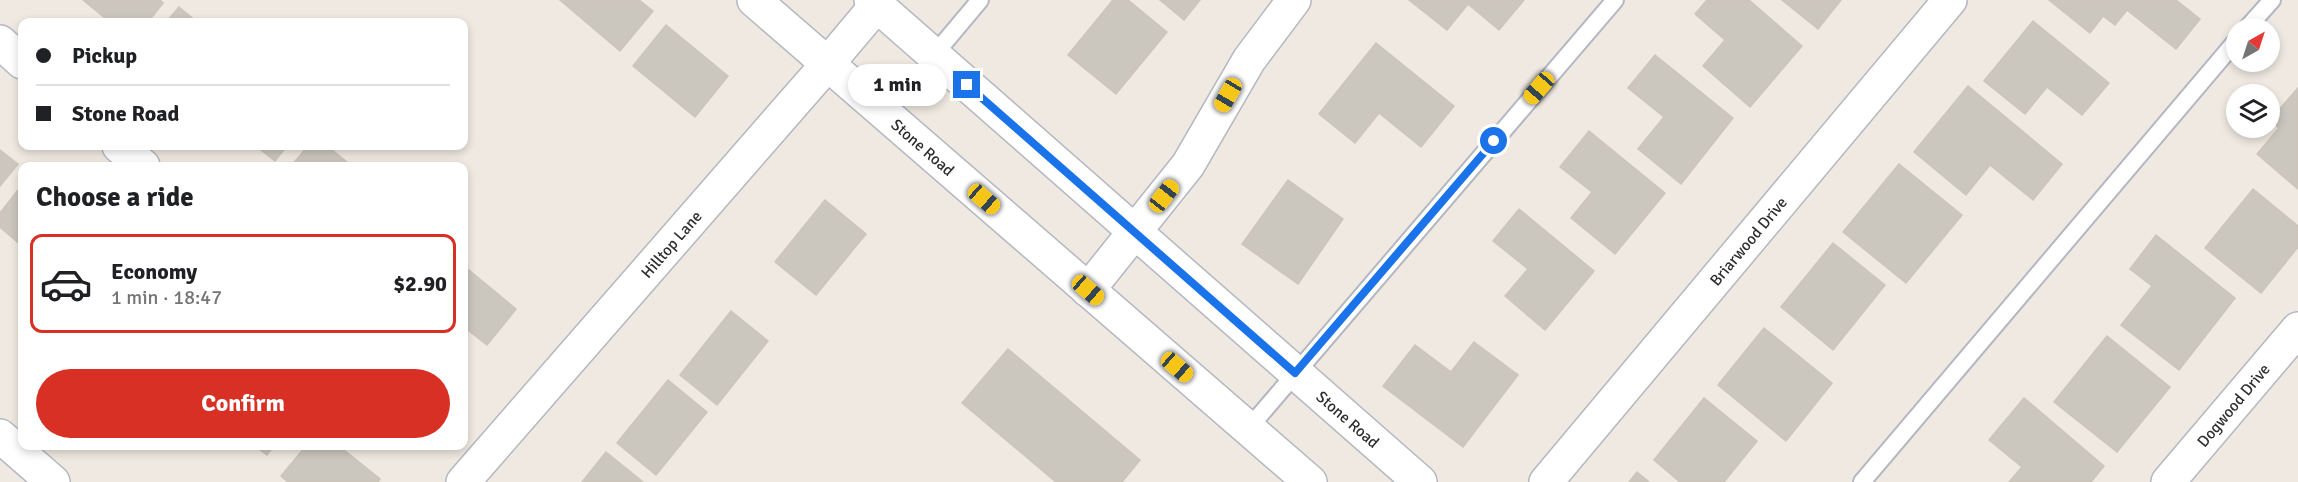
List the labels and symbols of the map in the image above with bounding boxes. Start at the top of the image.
north arrow [2226,18,2280,72]
callout: 1 min [847,64,946,106]
car [1520,69,1558,107]
route end [953,71,980,98]
car [1211,75,1245,115]
street label: Stone Road [887,115,958,181]
route start [1480,127,1507,154]
car [1146,176,1182,216]
car [965,180,1003,218]
street label: Briarwood Drive [1706,193,1792,290]
street label: Hilltop Lane [637,207,706,283]
car [1069,271,1107,309]
car [1158,348,1196,386]
street label: Dogwood Drive [2193,360,2274,451]
street label: Stone Road [1312,387,1383,453]

